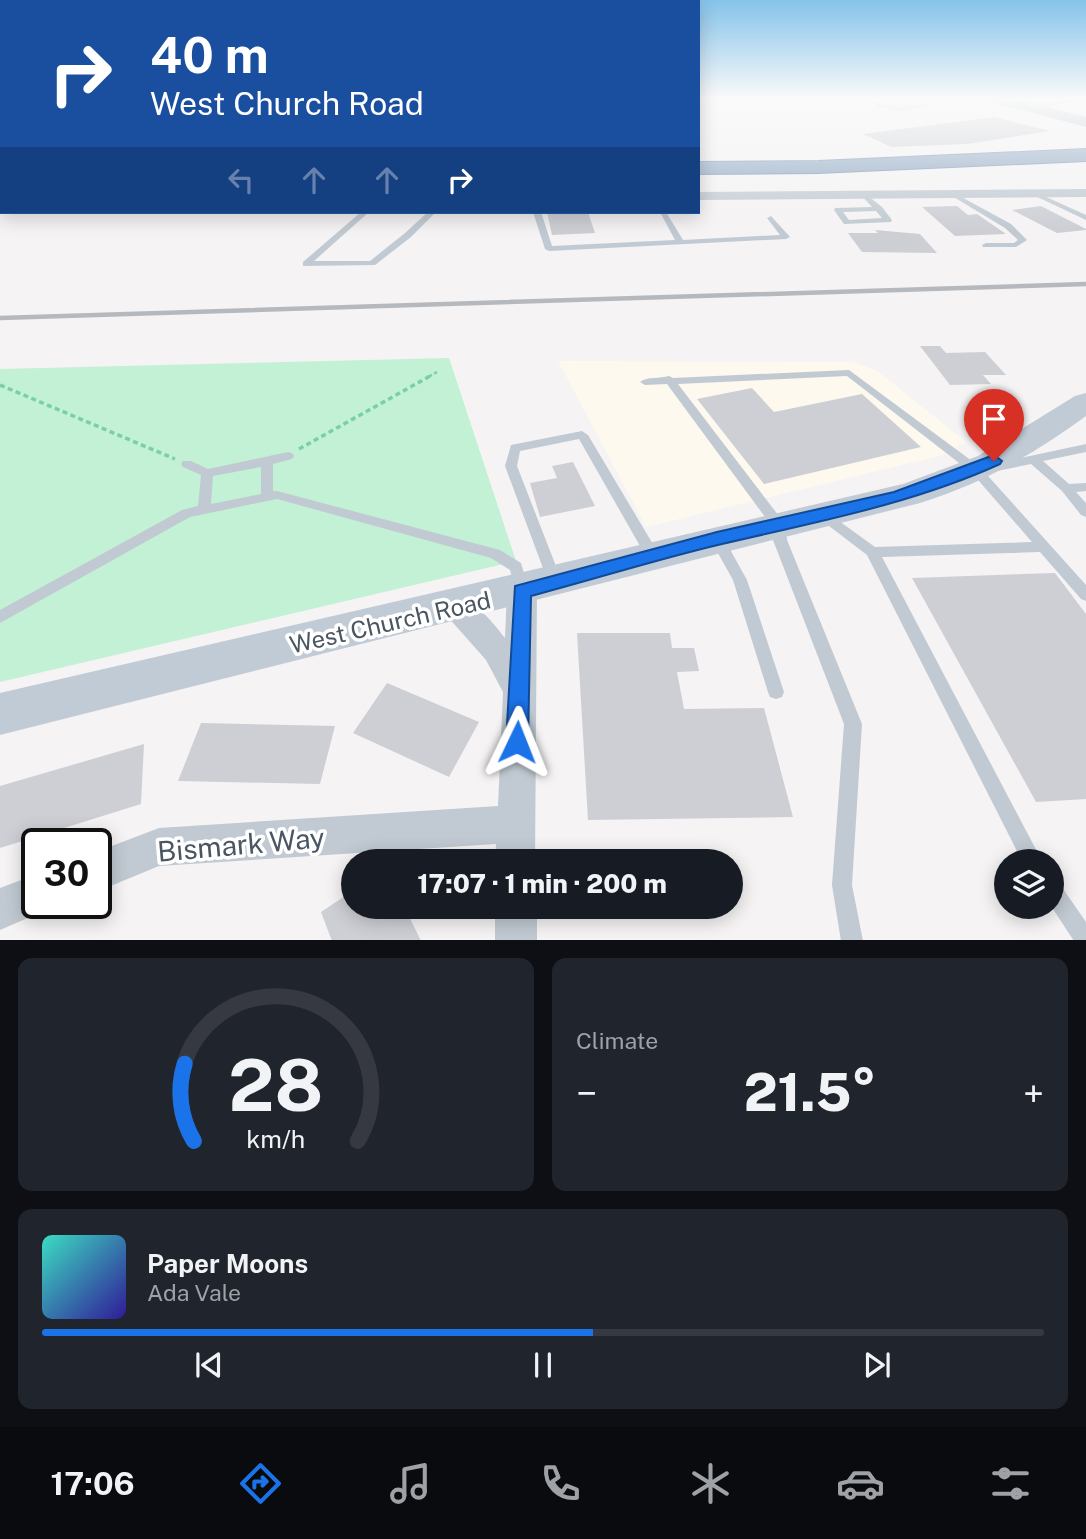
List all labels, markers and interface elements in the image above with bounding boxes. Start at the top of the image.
text: 40 m [150,26,269,84]
icon: right [35,28,126,119]
text: West Church Road [150,85,424,122]
icon: left [222,161,260,199]
icon: ahead [295,161,333,199]
icon: ahead [368,161,406,199]
icon: right [441,161,479,199]
pin [964,389,1024,461]
icon: arrive [975,400,1013,438]
street label: West Church Road [287,585,493,659]
position arrow [480,705,554,779]
street label: Bismark Way [156,820,326,868]
speed limit sign: 30 [21,828,112,919]
map controls [994,849,1064,919]
button: layers [994,849,1064,919]
text: 17:07 · 1 min · 200 m [417,868,667,899]
text: Climate [576,1027,658,1054]
text: 28 [228,1042,324,1127]
text: 21.5° [744,1062,876,1123]
text: − [576,1071,597,1116]
text: + [1023,1071,1044,1116]
text: km/h [247,1123,305,1153]
text: Paper Moons [147,1248,308,1279]
text: Ada Vale [147,1279,241,1306]
icon: previous [190,1346,228,1384]
icon: pause [524,1346,562,1384]
icon: next [858,1346,896,1384]
icon: directions [236,1459,285,1508]
icon: music [386,1459,435,1508]
icon: phone [536,1459,585,1508]
icon: climate [686,1459,735,1508]
icon: car [836,1459,885,1508]
icon: filters [986,1459,1035,1508]
text: 17:06 [51,1465,135,1502]

